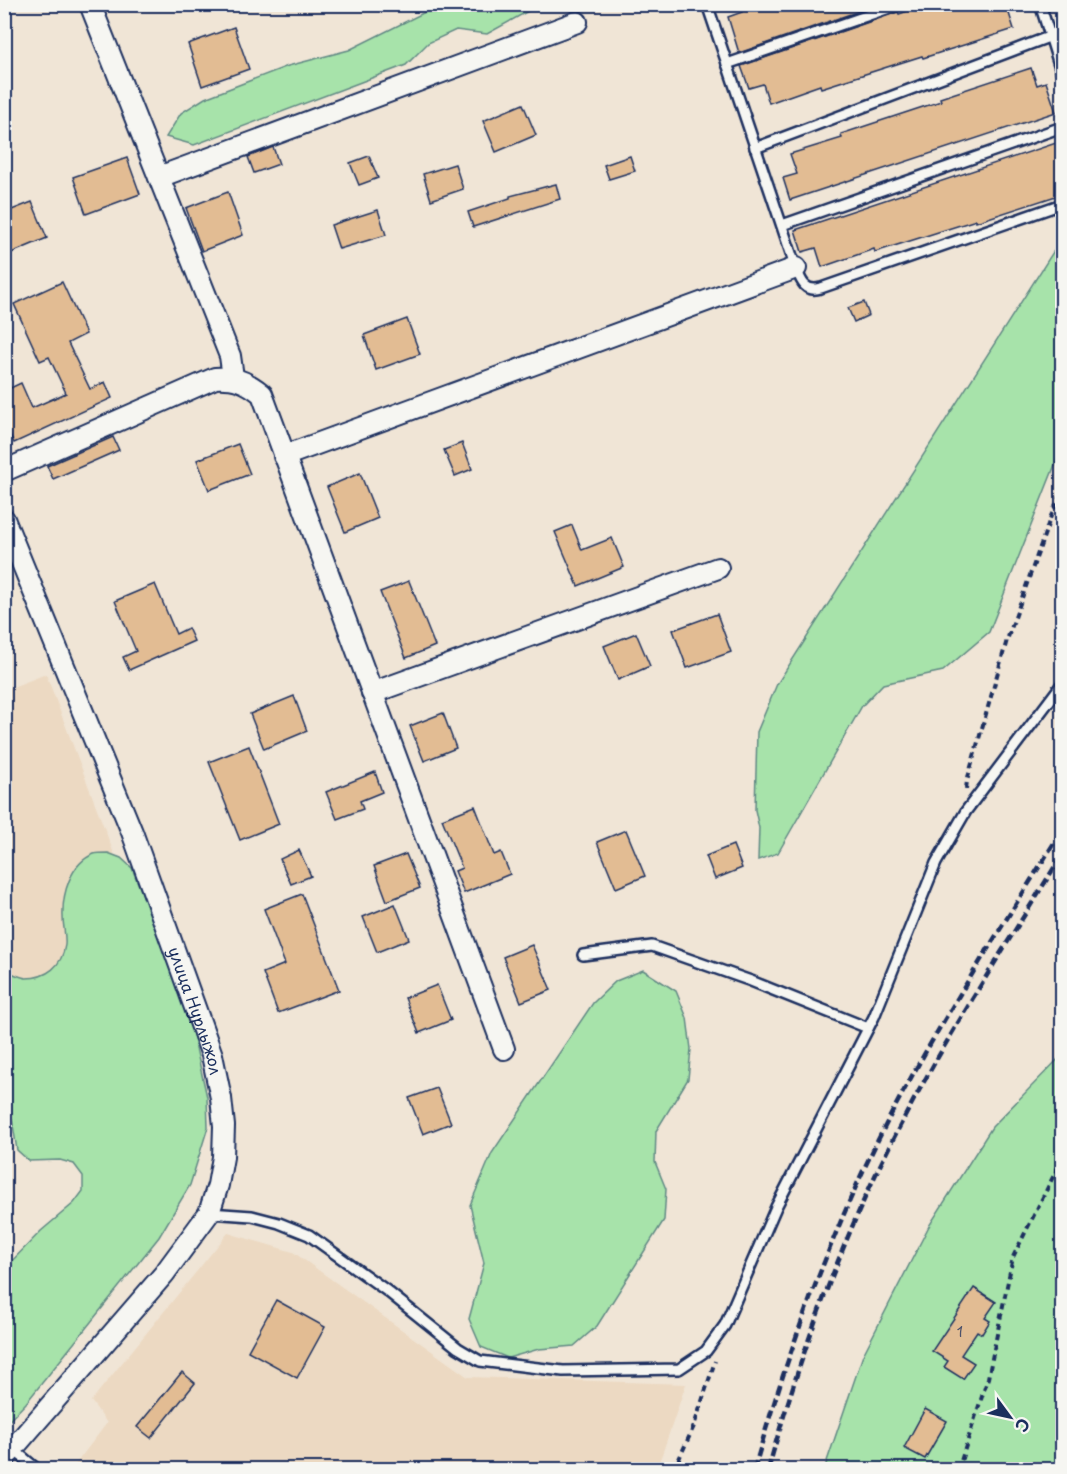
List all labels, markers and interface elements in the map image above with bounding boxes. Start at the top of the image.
street label: улица Нурлыжол [163,943,229,1077]
house number: 1 [957,1321,963,1342]
north arrow [980,1387,1040,1447]
text: С [1010,1414,1037,1437]

